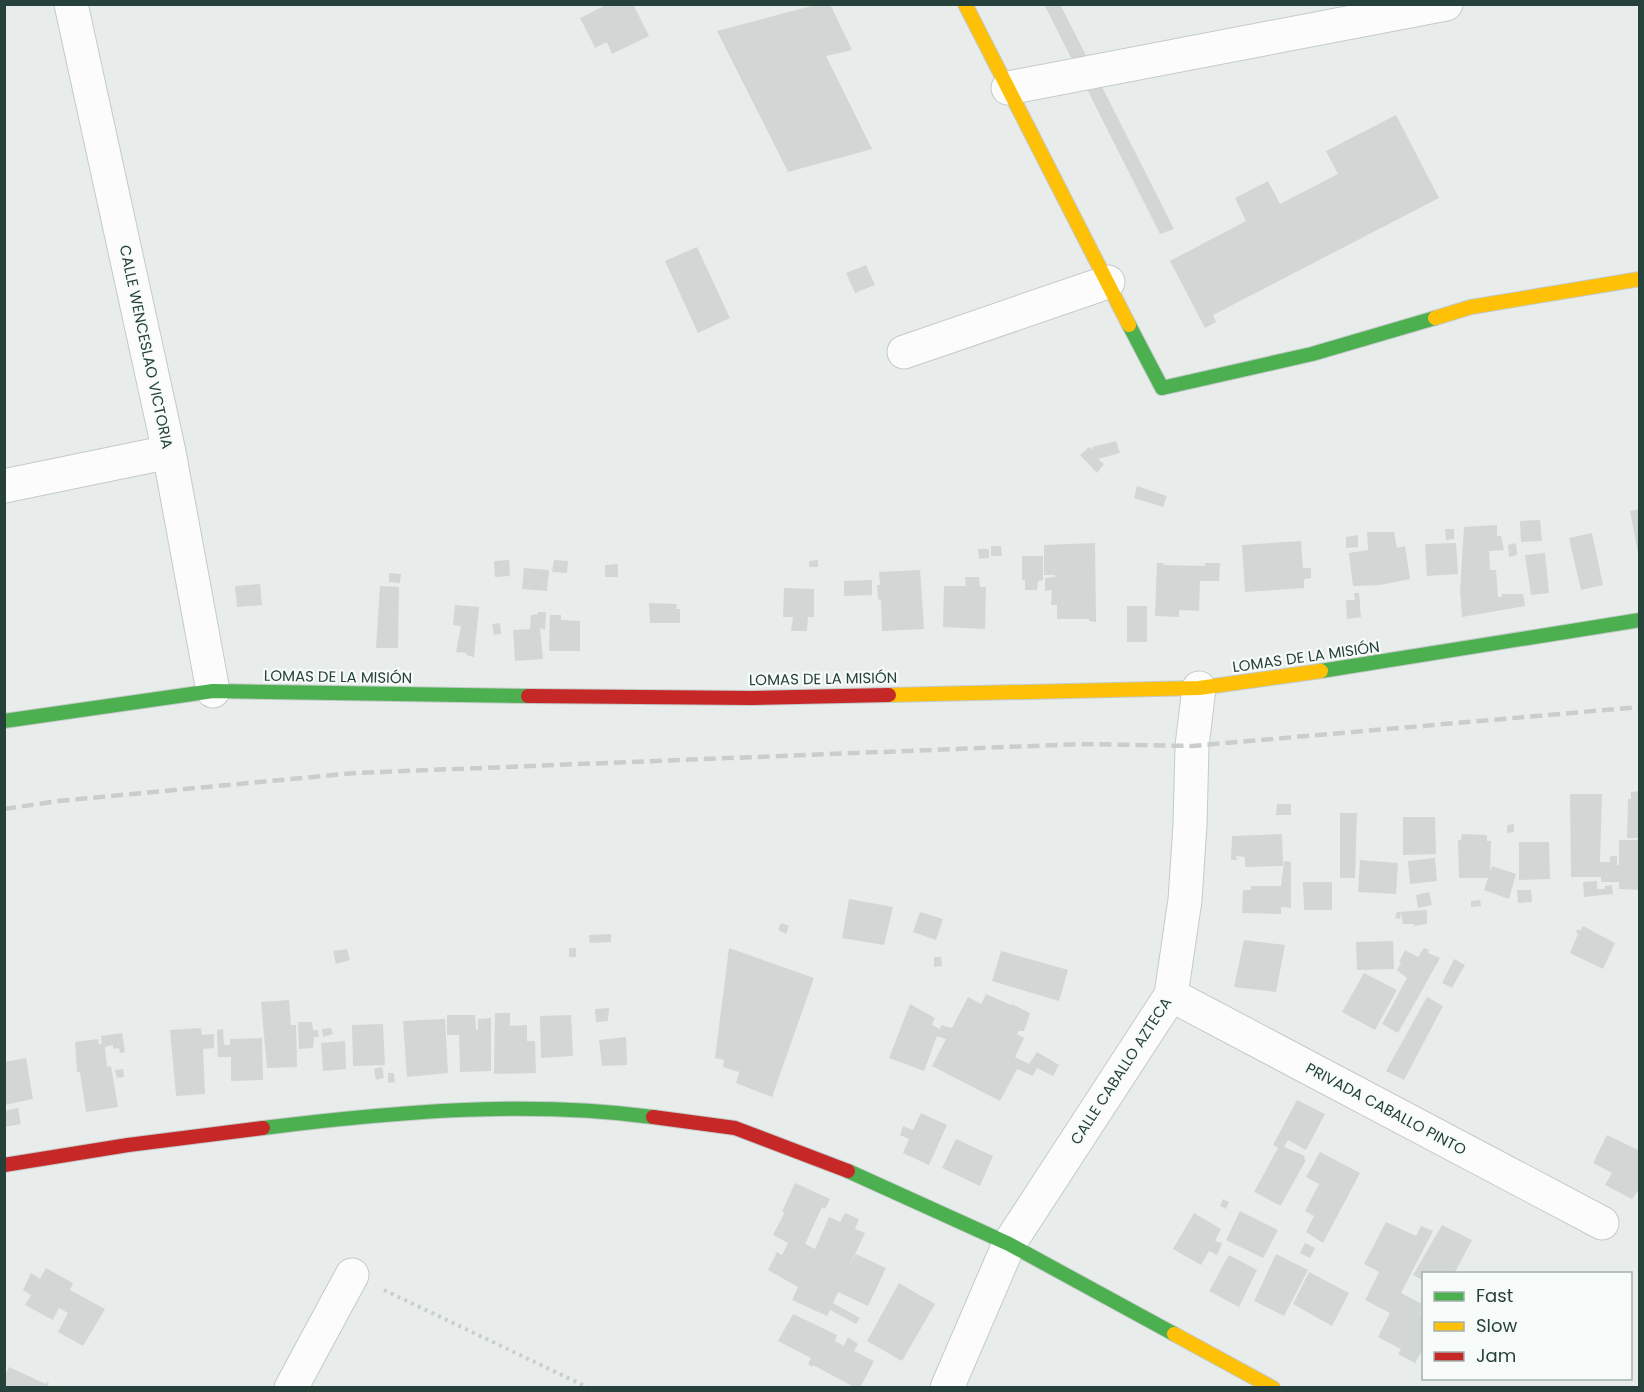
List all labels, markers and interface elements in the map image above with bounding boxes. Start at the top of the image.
street label: CALLE WENCESLAO VICTORIA [115,243,178,451]
street label: LOMAS DE LA MISIÓN [1231,636,1381,677]
street label: LOMAS DE LA MISIÓN [264,665,412,688]
street label: LOMAS DE LA MISIÓN [749,667,897,690]
street label: CALLE CABALLO AZTECA [1065,993,1176,1148]
street label: PRIVADA CABALLO PINTO [1302,1057,1470,1160]
legend [1422,1272,1632,1380]
text: Fast [1476,1283,1513,1308]
text: Slow [1476,1313,1518,1338]
text: Jam [1476,1343,1516,1368]

